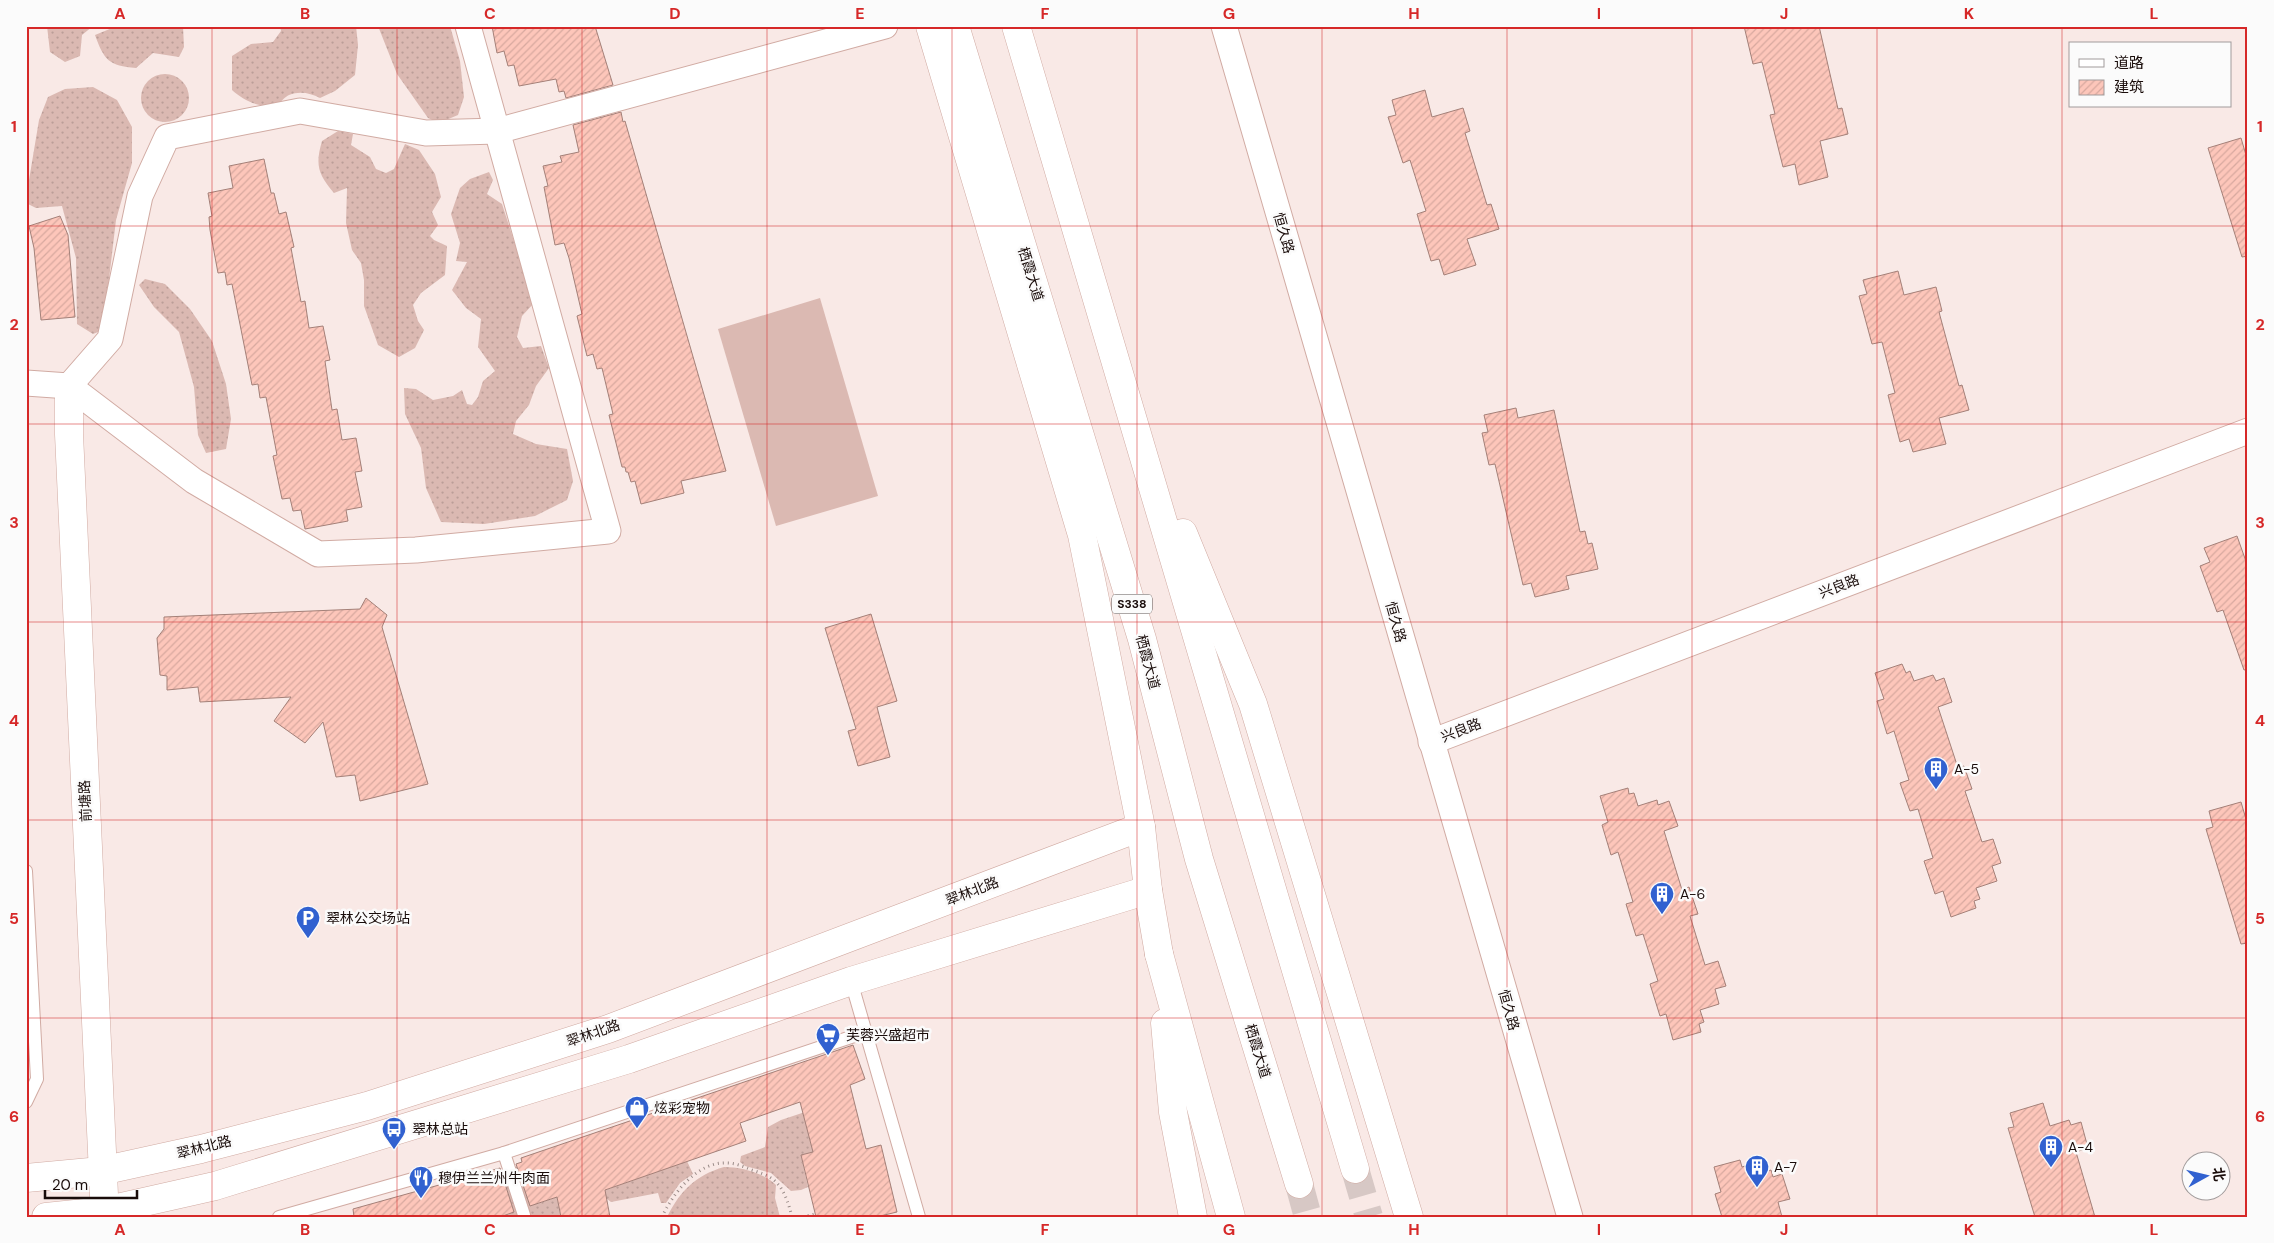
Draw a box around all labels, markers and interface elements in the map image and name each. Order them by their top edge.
text: A [114,3,126,24]
text: B [300,3,310,24]
text: C [484,3,496,24]
text: D [669,3,681,24]
text: E [855,3,865,24]
text: F [1041,3,1050,24]
text: G [1223,3,1235,24]
text: H [1408,3,1420,24]
text: I [1597,3,1601,24]
text: J [1780,3,1788,24]
text: K [1964,3,1975,24]
text: L [2150,3,2159,24]
legend [2069,42,2232,108]
text: 道路 [2114,53,2144,73]
text: 建筑 [2114,77,2144,97]
text: 1 [11,116,17,137]
text: 1 [2257,116,2263,137]
street label: 恒久路 [1270,210,1298,256]
street label: 栖霞大道 [1014,245,1048,303]
text: 2 [9,314,19,335]
text: 2 [2255,314,2265,335]
text: 3 [9,512,19,533]
text: 3 [2255,512,2265,533]
street label: 兴良路 [1816,570,1862,602]
road number: S338 [1112,594,1152,614]
street label: 恒久路 [1382,599,1410,645]
street label: 栖霞大道 [1132,633,1164,691]
text: 4 [9,710,19,731]
text: 4 [2255,710,2265,731]
street label: 兴良路 [1438,714,1484,746]
building icon: A-5 [1923,756,1949,790]
place label: A-5 [1954,760,1979,778]
street label: 前塘路 [75,780,95,822]
street label: 翠林北路 [943,873,1001,909]
building icon: A-6 [1649,881,1675,915]
place label: A-6 [1680,885,1705,903]
parking icon: 翠林公交场站 [295,905,321,939]
text: 5 [9,908,19,929]
text: 5 [2255,908,2265,929]
place label: 翠林公交场站 [326,909,410,927]
street label: 恒久路 [1495,987,1523,1033]
street label: 翠林北路 [564,1015,622,1051]
supermarket icon: 芙蓉兴盛超市 [815,1022,841,1056]
street label: 栖霞大道 [1241,1022,1275,1080]
place label: 芙蓉兴盛超市 [846,1026,930,1044]
shop icon: 炫彩宠物 [624,1095,650,1129]
place label: 炫彩宠物 [654,1099,710,1117]
text: 6 [9,1106,19,1127]
text: 6 [2255,1106,2265,1127]
bus stop icon: 翠林总站 [381,1116,407,1150]
place label: 翠林总站 [412,1120,468,1138]
street label: 翠林北路 [175,1131,233,1163]
building icon: A-4 [2038,1134,2064,1168]
place label: A-4 [2068,1138,2093,1156]
north arrow [2182,1150,2232,1200]
building icon: A-7 [1744,1154,1770,1188]
place label: A-7 [1774,1158,1797,1176]
restaurant icon: 穆伊兰兰州牛肉面 [408,1165,434,1199]
text: 北 [2209,1166,2229,1182]
scale bar [45,1168,138,1200]
place label: 穆伊兰兰州牛肉面 [438,1169,550,1187]
text: 20 m [52,1175,88,1195]
text: A [114,1219,126,1240]
text: B [300,1219,310,1240]
text: C [484,1219,496,1240]
text: D [669,1219,681,1240]
text: E [855,1219,865,1240]
text: F [1041,1219,1050,1240]
text: G [1223,1219,1235,1240]
text: H [1408,1219,1420,1240]
text: I [1597,1219,1601,1240]
text: J [1780,1219,1788,1240]
text: K [1964,1219,1975,1240]
text: L [2150,1219,2159,1240]

